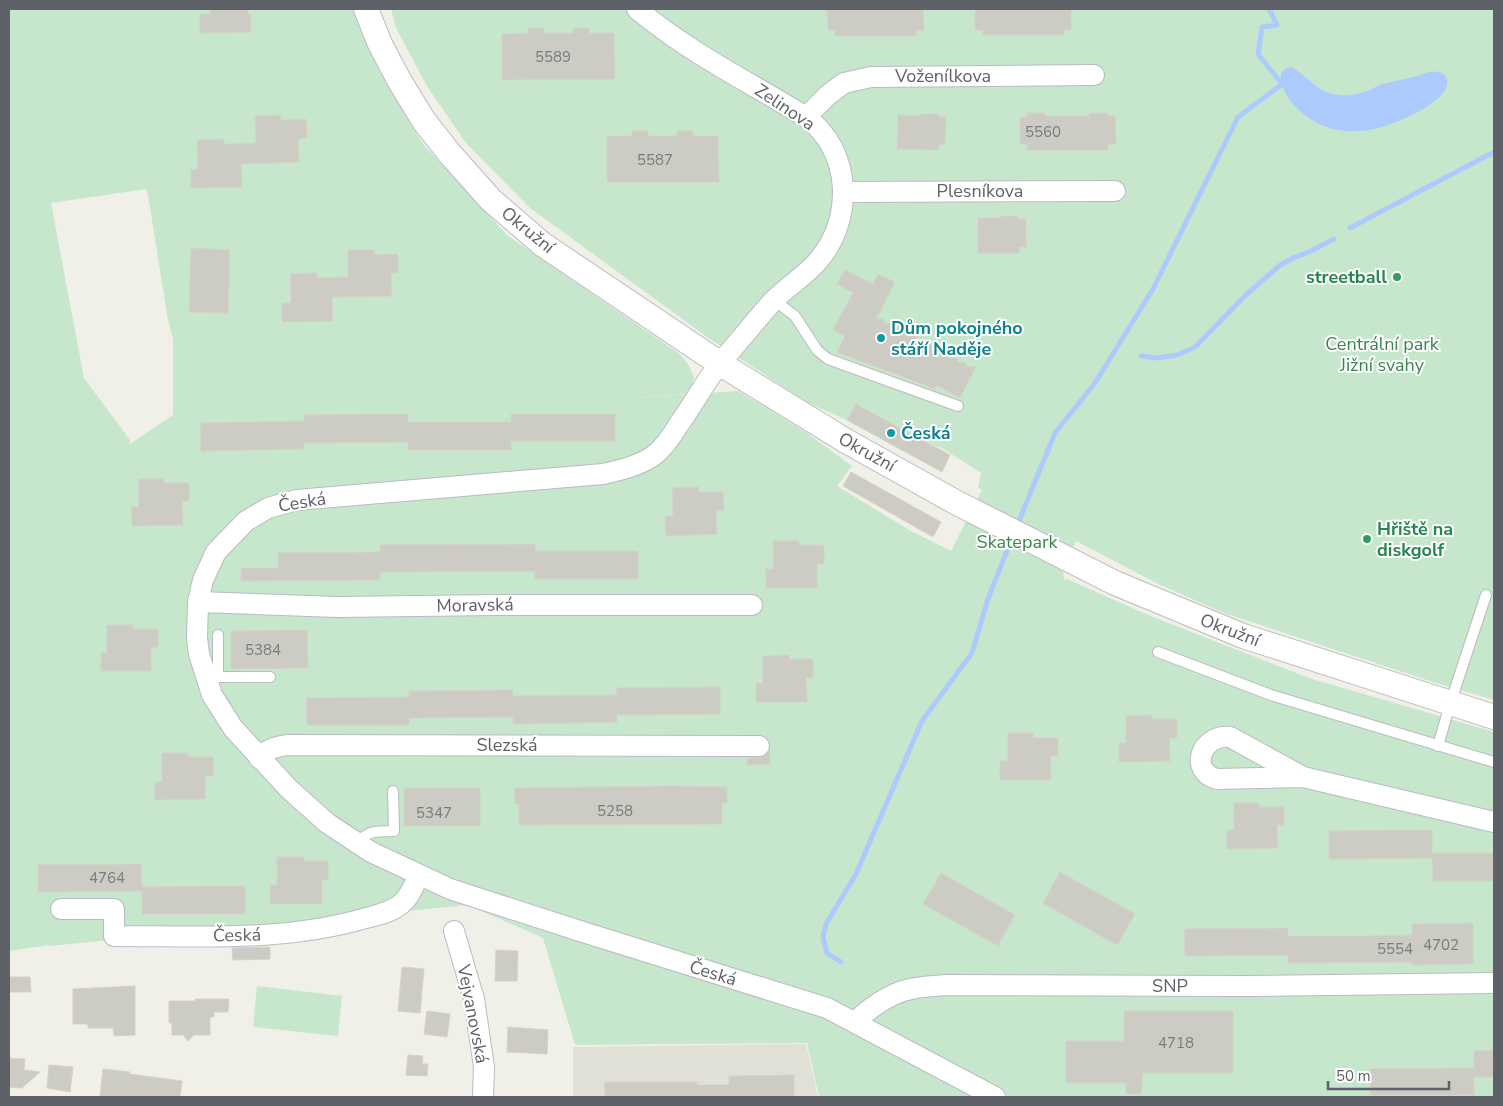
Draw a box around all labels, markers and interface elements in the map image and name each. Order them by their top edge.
house number: 5589 [535,47,571,67]
street label: Voženílkova [894,64,991,88]
street label: Zelinova [750,78,820,136]
house number: 5560 [1025,122,1061,142]
house number: 5587 [637,150,673,170]
street label: Plesníkova [937,179,1023,203]
street label: Okružní [496,201,560,259]
place label: streetball [1306,265,1387,289]
marker: streetball [1391,271,1403,283]
place label: Dům pokojného stáří Naděje [891,316,1023,361]
marker: Dům pokojného stáří Naděje [875,332,887,344]
park label: Centrální park Jižní svahy [1325,332,1440,377]
place label: Česká [901,421,951,445]
street label: Okružní [834,426,901,478]
marker: Česká [885,427,897,439]
street label: Česká [276,486,328,518]
place label: Hřiště na diskgolf [1377,517,1453,562]
park label: Skatepark [977,530,1058,554]
marker: Hřiště na diskgolf [1361,533,1373,545]
street label: Moravská [436,592,514,618]
street label: Okružní [1197,608,1264,653]
house number: 5384 [245,640,281,660]
street label: Slezská [476,733,538,757]
house number: 5258 [597,801,633,821]
house number: 5347 [416,803,452,823]
house number: 4764 [89,868,125,888]
street label: Česká [213,923,261,947]
house number: 4702 [1423,935,1459,955]
house number: 5554 [1377,939,1413,959]
street label: Česká [686,954,740,992]
street label: Vejvanovská [451,962,494,1065]
street label: SNP [1152,974,1188,998]
house number: 4718 [1158,1033,1194,1053]
scale bar [1328,1058,1449,1090]
text: 50 m [1336,1066,1371,1086]

